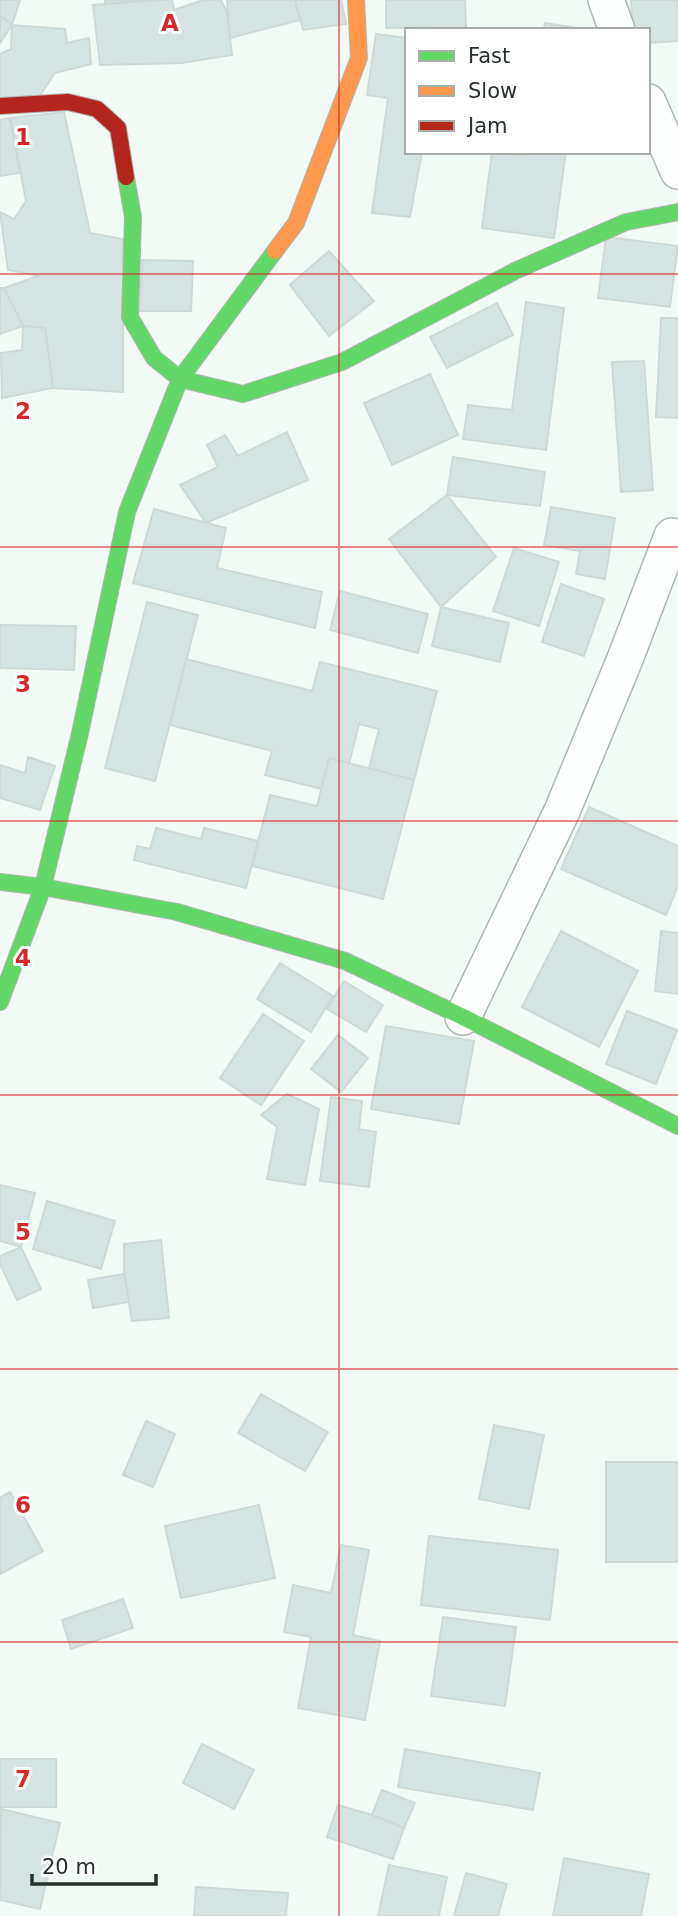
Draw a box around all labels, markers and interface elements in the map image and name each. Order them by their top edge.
text: A [161,10,179,36]
legend [405,28,650,154]
text: Fast [468,44,510,68]
text: Slow [468,79,517,103]
text: Jam [466,114,508,138]
text: 1 [15,124,31,150]
text: 2 [15,398,31,424]
text: 3 [15,671,31,697]
text: 4 [15,945,31,971]
text: 5 [15,1219,31,1245]
text: 6 [15,1492,31,1518]
text: 7 [15,1766,31,1792]
scale bar [32,1842,156,1886]
text: 20 m [42,1855,96,1879]

